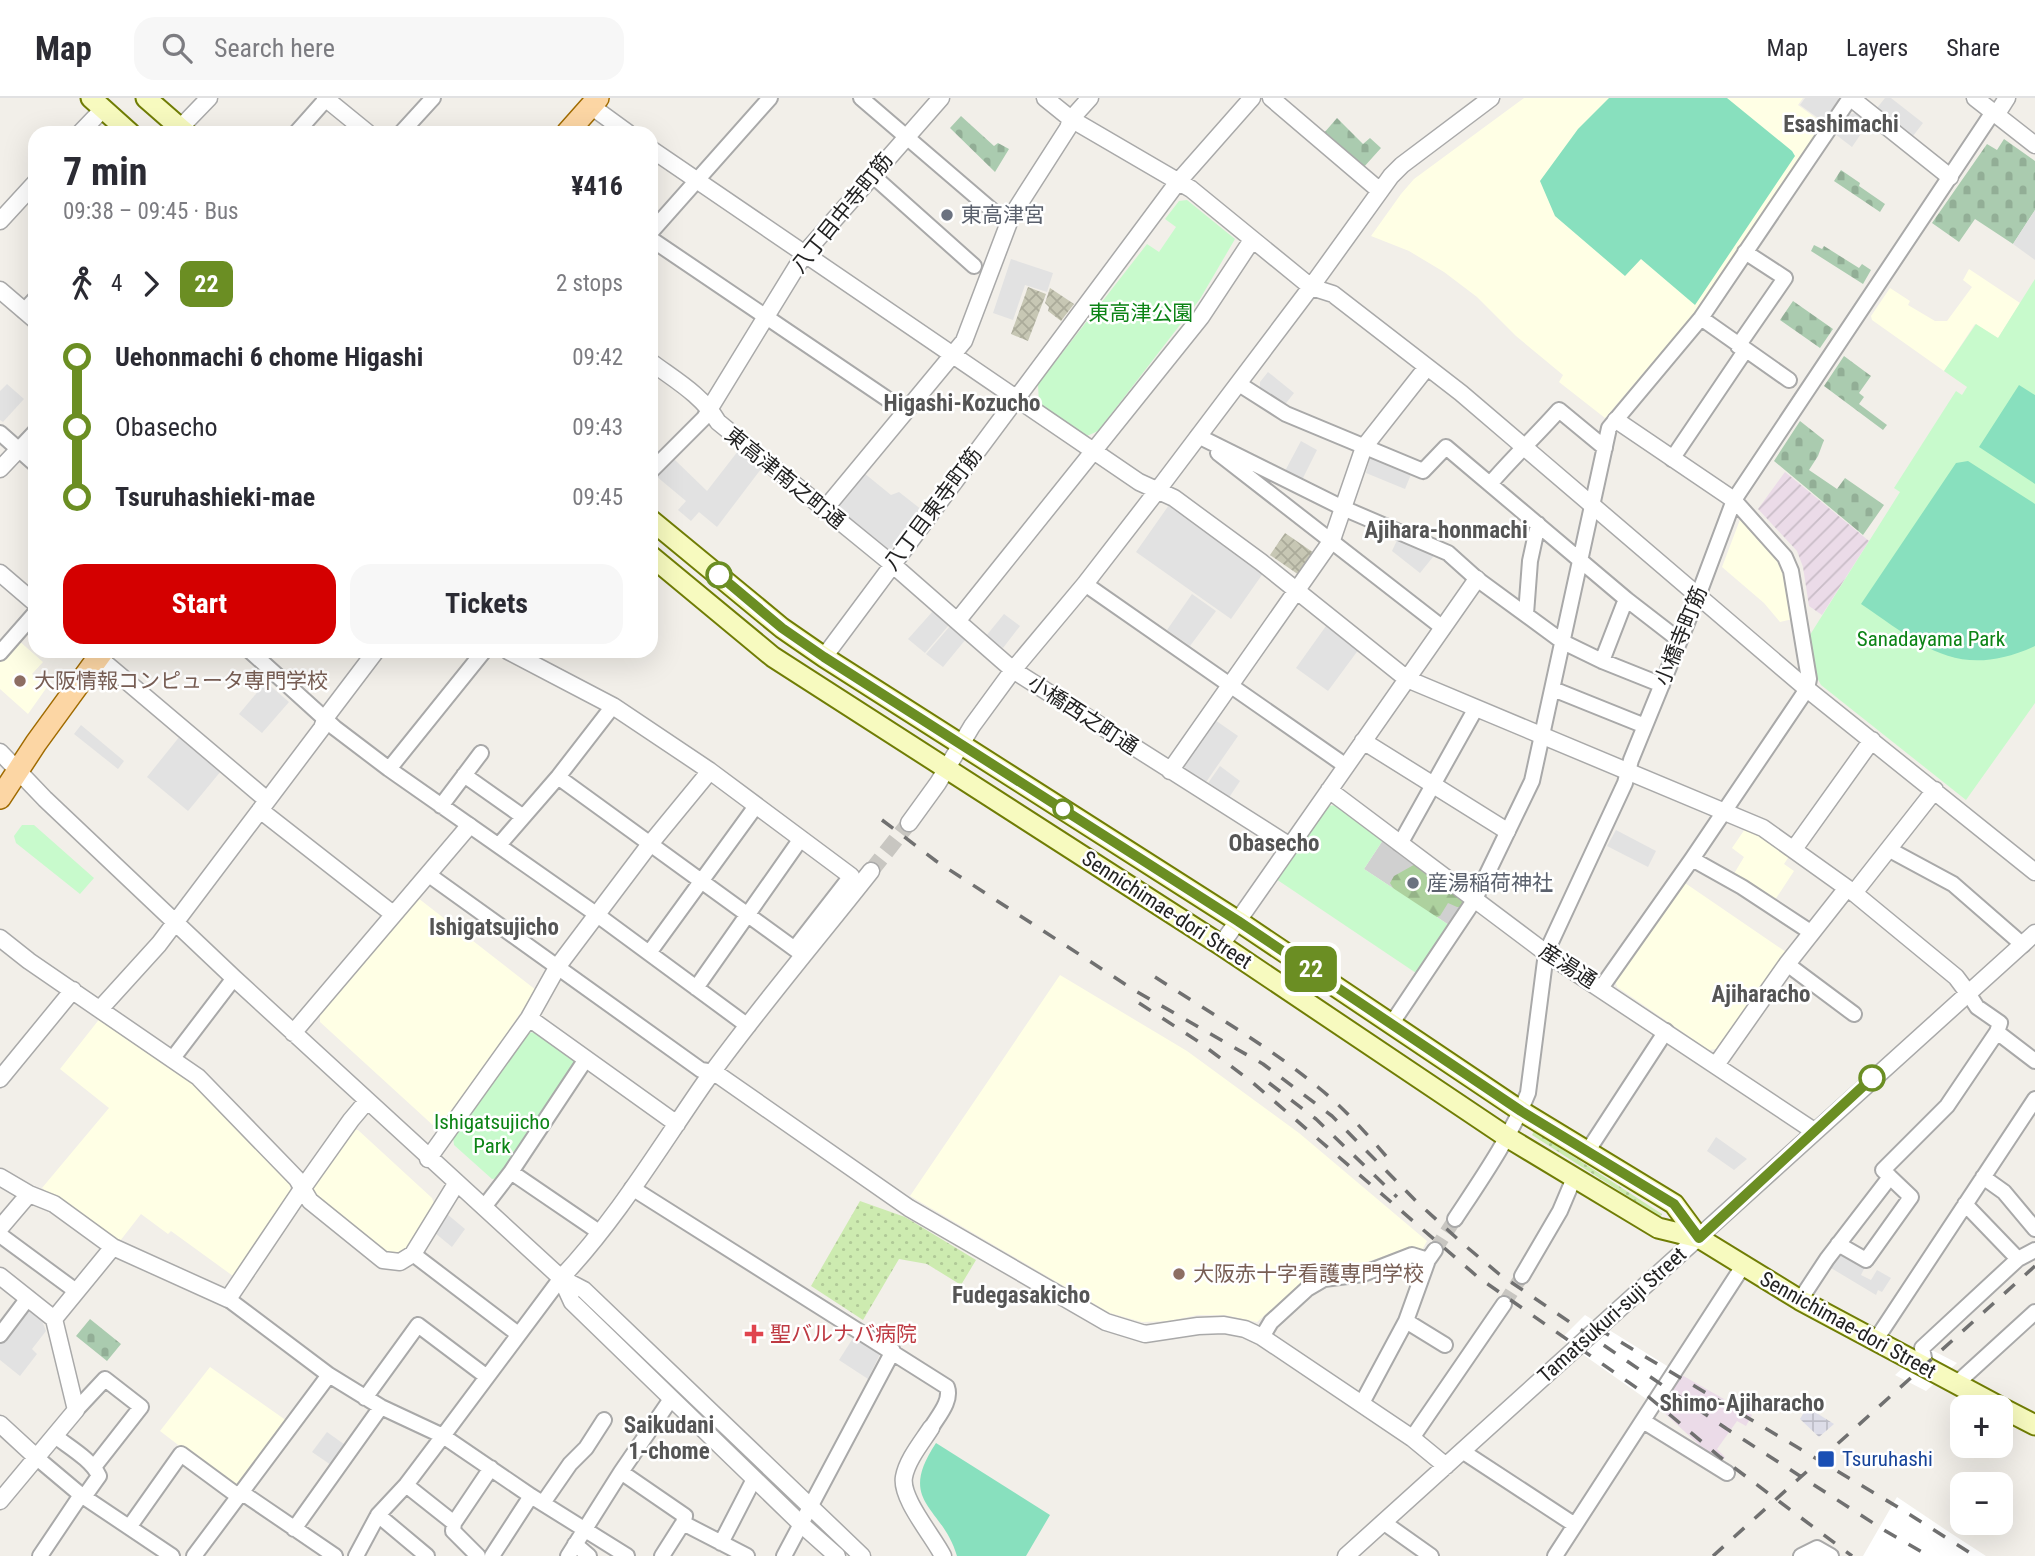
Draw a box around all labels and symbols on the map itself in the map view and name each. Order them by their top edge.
district label: Esashimachi [1783,111,1899,138]
street label: 八丁目中寺町筋 [786,148,898,278]
place label: 東高津宮 [961,203,1045,227]
marker: 東高津宮 [939,207,955,223]
park label: 東高津公園 [1089,301,1194,325]
district label: Higashi-Kozucho [884,390,1040,417]
street label: 東高津南之町通 [720,422,850,534]
street label: 八丁目東寺町筋 [879,443,987,575]
district label: Ajihara-honmachi [1364,517,1528,544]
unlabelled marker [706,562,732,588]
street label: 小橋寺町筋 [1650,583,1712,689]
park label: Sanadayama Park [1857,627,2006,651]
place label: 大阪情報コンピュータ専門学校 [34,669,328,693]
street label: 小橋西之町通 [1024,671,1142,759]
marker: 大阪情報コンピュータ専門学校 [12,673,28,689]
unlabelled marker [1053,799,1073,819]
district label: Obasecho [1229,830,1319,857]
street label: Sennichimae-dori Street [1078,846,1256,974]
place label: 産湯稲荷神社 [1427,871,1553,895]
marker: 産湯稲荷神社 [1405,875,1421,891]
district label: Ishigatsujicho [429,914,559,941]
street label: 産湯通 [1535,939,1601,993]
line badge: 22 [1280,946,1342,992]
district label: Ajiharacho [1712,981,1810,1008]
unlabelled marker [1859,1065,1885,1091]
park label: Ishigatsujicho Park [434,1110,550,1158]
street label: Tamatsukuri-suji Street [1533,1242,1691,1388]
place label: 大阪赤十字看護専門学校 [1193,1262,1424,1286]
marker: 大阪赤十字看護専門学校 [1171,1266,1187,1282]
street label: Sennichimae-dori Street [1756,1267,1940,1383]
district label: Fudegasakicho [952,1282,1090,1309]
place label: 聖バルナバ病院 [770,1322,917,1346]
marker: 聖バルナバ病院 [744,1324,764,1344]
district label: Shimo-Ajiharacho [1659,1390,1825,1417]
district label: Saikudani 1-chome [624,1412,714,1465]
place label: Tsuruhashi [1842,1447,1933,1471]
marker: Tsuruhashi [1816,1449,1836,1469]

